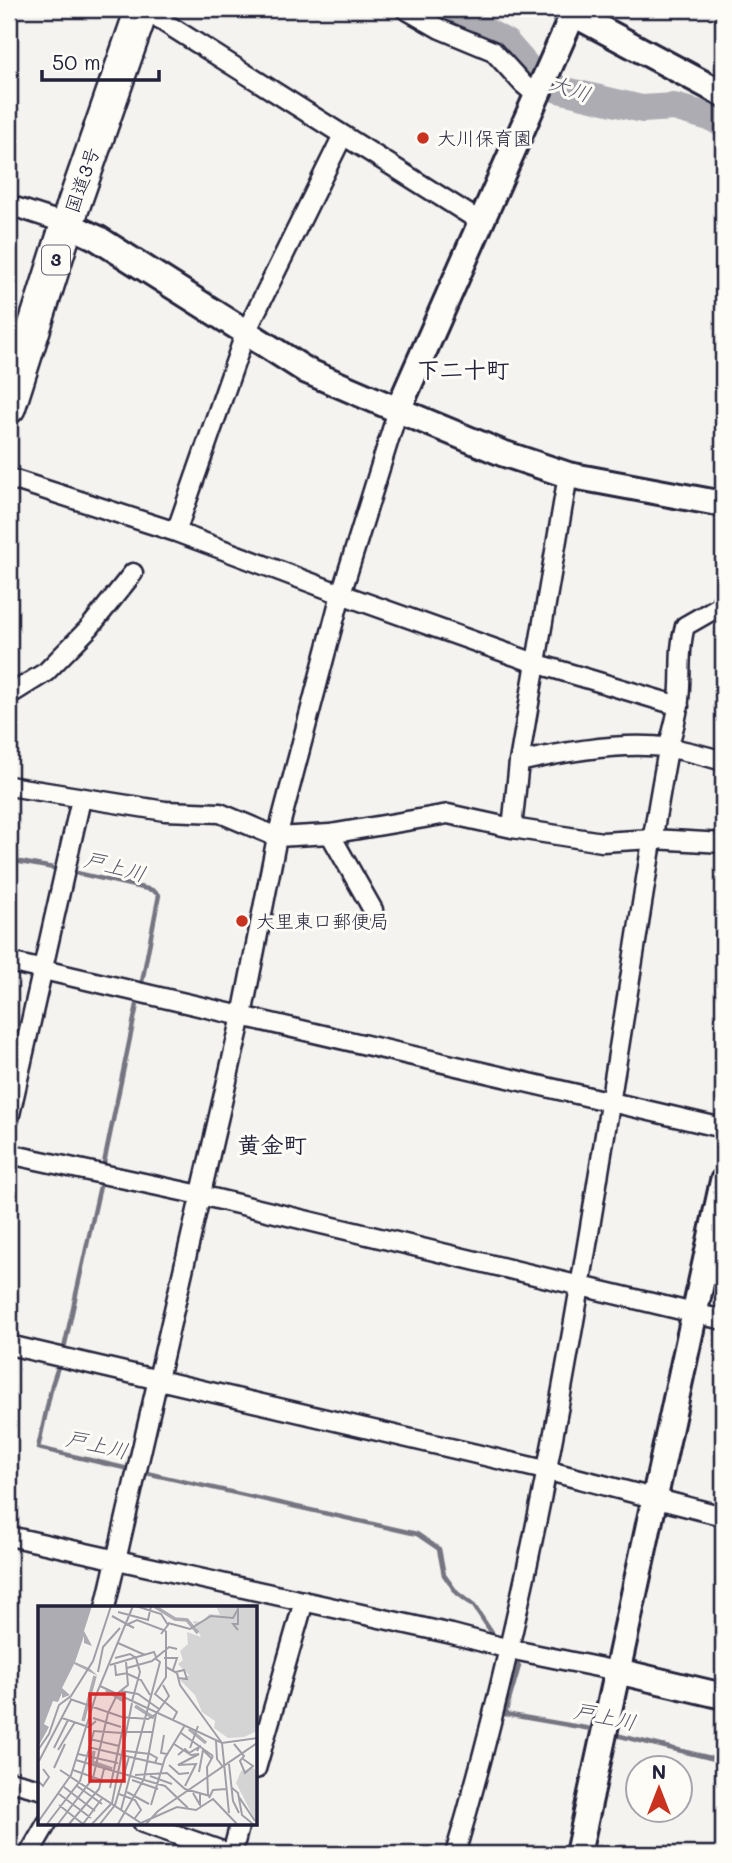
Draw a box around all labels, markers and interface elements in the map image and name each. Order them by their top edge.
scale bar [42,38,159,82]
text: 50 m [52,48,101,75]
water label: 大川 [546,68,595,107]
place label: 大川保育園 [437,125,532,150]
marker: 大川保育園 [415,130,431,146]
street label: 国道3号 [59,144,104,216]
road number: 3 [42,246,70,274]
district label: 下二十町 [417,354,509,384]
water label: 戸上川 [81,844,149,887]
place label: 大里東口郵便局 [256,908,389,933]
marker: 大里東口郵便局 [234,913,250,929]
district label: 黄金町 [238,1129,307,1159]
water label: 戸上川 [64,1423,131,1464]
inset map [38,1606,257,1825]
water label: 戸上川 [572,1696,639,1735]
north arrow [624,1755,694,1825]
text: N [652,1759,666,1784]

